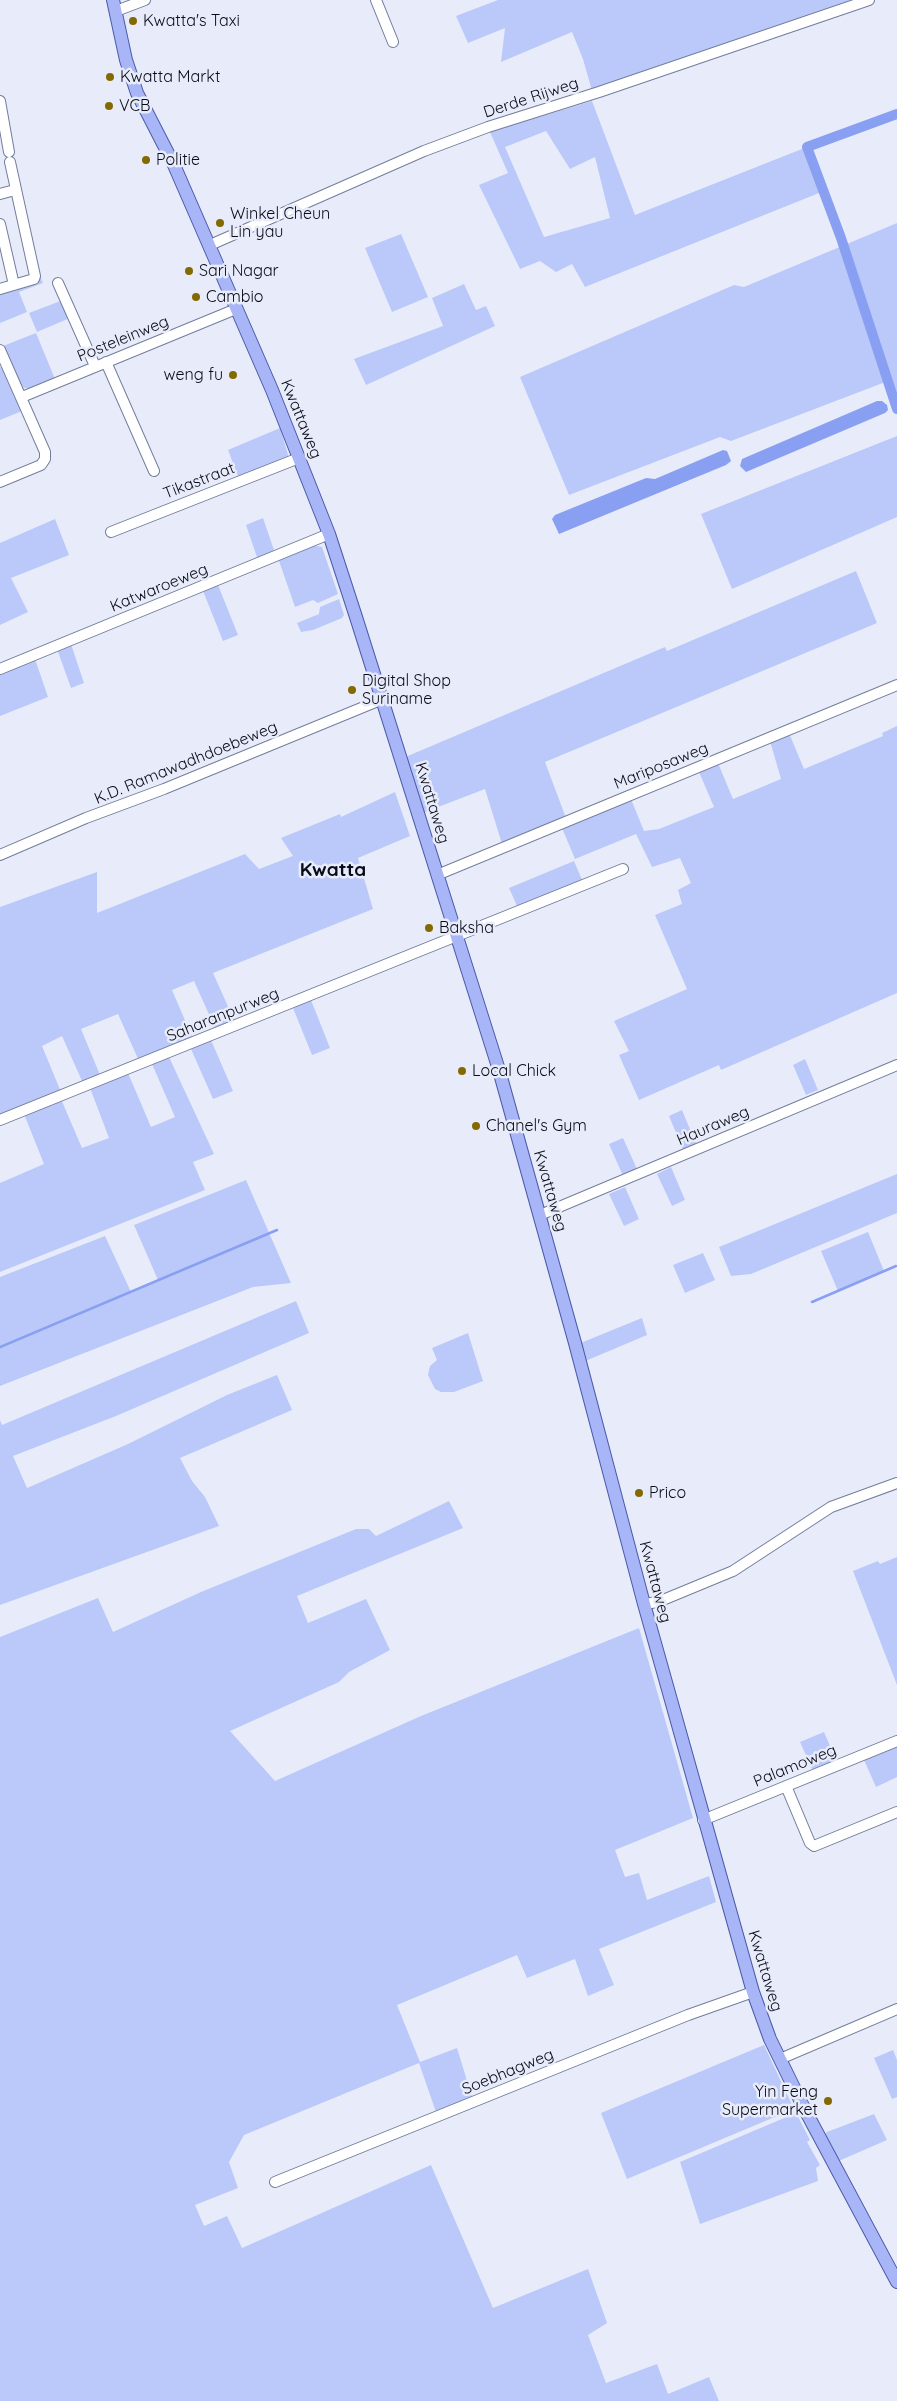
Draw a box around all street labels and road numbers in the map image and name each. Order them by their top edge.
street label: Derde Rijweg [481,74,581,122]
street label: Posteleinweg [74,312,172,366]
street label: Kwattaweg [276,377,326,461]
street label: Tikastraat [160,459,238,503]
street label: Katwaroeweg [107,560,211,616]
street label: K.D. Ramawadhdoebeweg [92,717,280,809]
street label: Mariposaweg [611,738,711,794]
street label: Kwattaweg [411,760,453,846]
street label: Saharanpurweg [164,984,282,1046]
street label: Hauraweg [674,1102,752,1150]
street label: Kwattaweg [529,1148,571,1234]
street label: Kwattaweg [635,1539,675,1625]
street label: Palamoweg [751,1741,839,1791]
street label: Kwattaweg [744,1928,786,2014]
street label: Soebhagweg [459,2045,557,2099]

